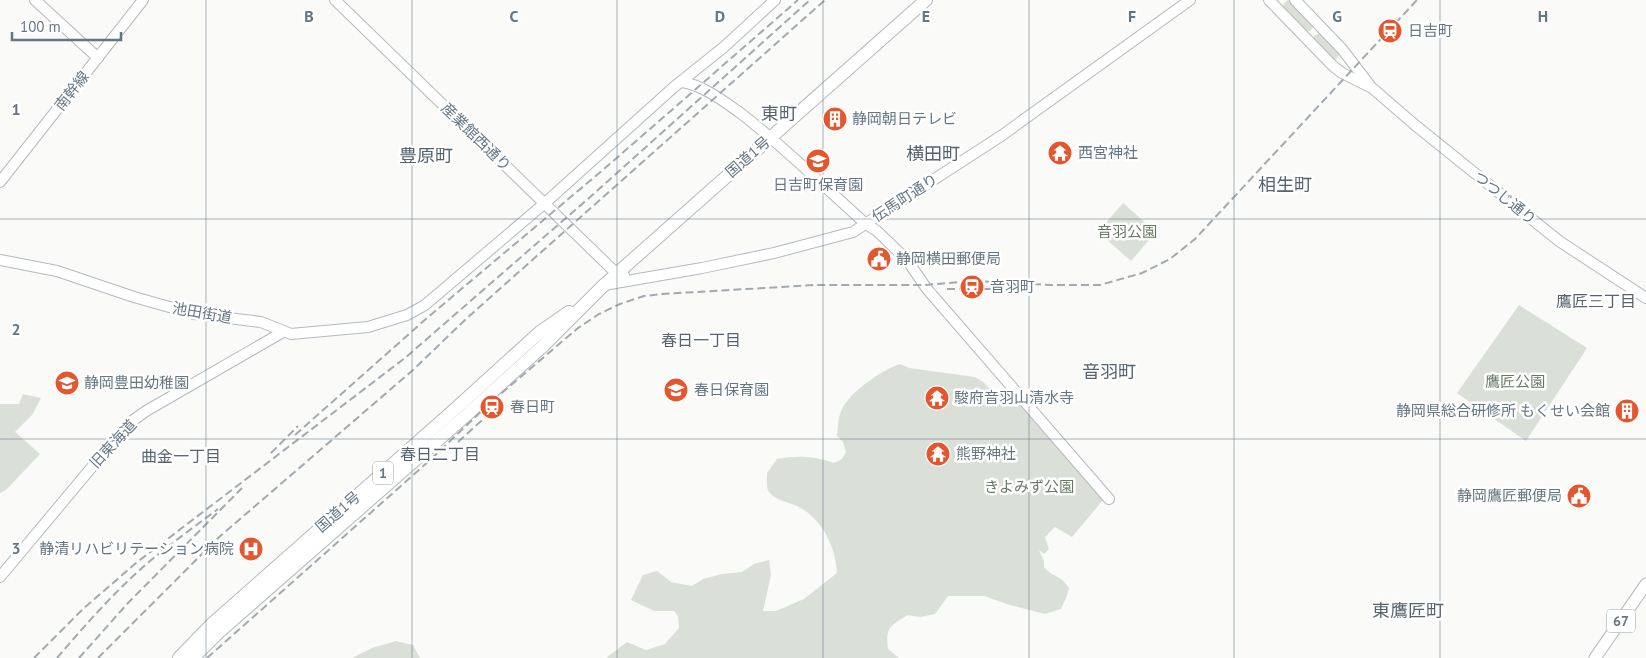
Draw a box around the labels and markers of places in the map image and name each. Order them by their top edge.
station icon: 日吉町 [1377,18,1403,44]
place label: 日吉町 [1408,21,1453,40]
building icon: 静岡朝日テレビ [822,106,848,132]
place label: 静岡朝日テレビ [852,109,957,128]
temple icon: 西宮神社 [1047,140,1073,166]
place label: 西宮神社 [1078,143,1138,162]
school or university icon: 日吉町保育園 [805,148,831,174]
place label: 日吉町保育園 [773,175,863,194]
public building icon: 静岡横田郵便局 [866,246,892,272]
place label: 静岡横田郵便局 [896,249,1001,268]
station icon: 音羽町 [959,274,985,300]
place label: 音羽町 [990,277,1035,296]
school or university icon: 静岡豊田幼稚園 [54,370,80,396]
place label: 静岡豊田幼稚園 [84,373,189,392]
school or university icon: 春日保育園 [663,377,689,403]
place label: 春日保育園 [694,380,769,399]
temple icon: 駿府音羽山清水寺 [924,385,950,411]
place label: 駿府音羽山清水寺 [954,388,1074,407]
station icon: 春日町 [479,394,505,420]
place label: 春日町 [510,397,555,416]
building icon: 静岡県総合研修所 もくせい会館 [1614,398,1640,424]
place label: 静岡県総合研修所 もくせい会館 [1396,401,1610,420]
temple icon: 熊野神社 [925,441,951,467]
place label: 熊野神社 [956,444,1016,463]
public building icon: 静岡鷹匠郵便局 [1566,483,1592,509]
place label: 静岡鷹匠郵便局 [1457,486,1562,505]
hospital icon: 静清リハビリテーション病院 [238,536,264,562]
place label: 静清リハビリテーション病院 [39,539,234,558]

